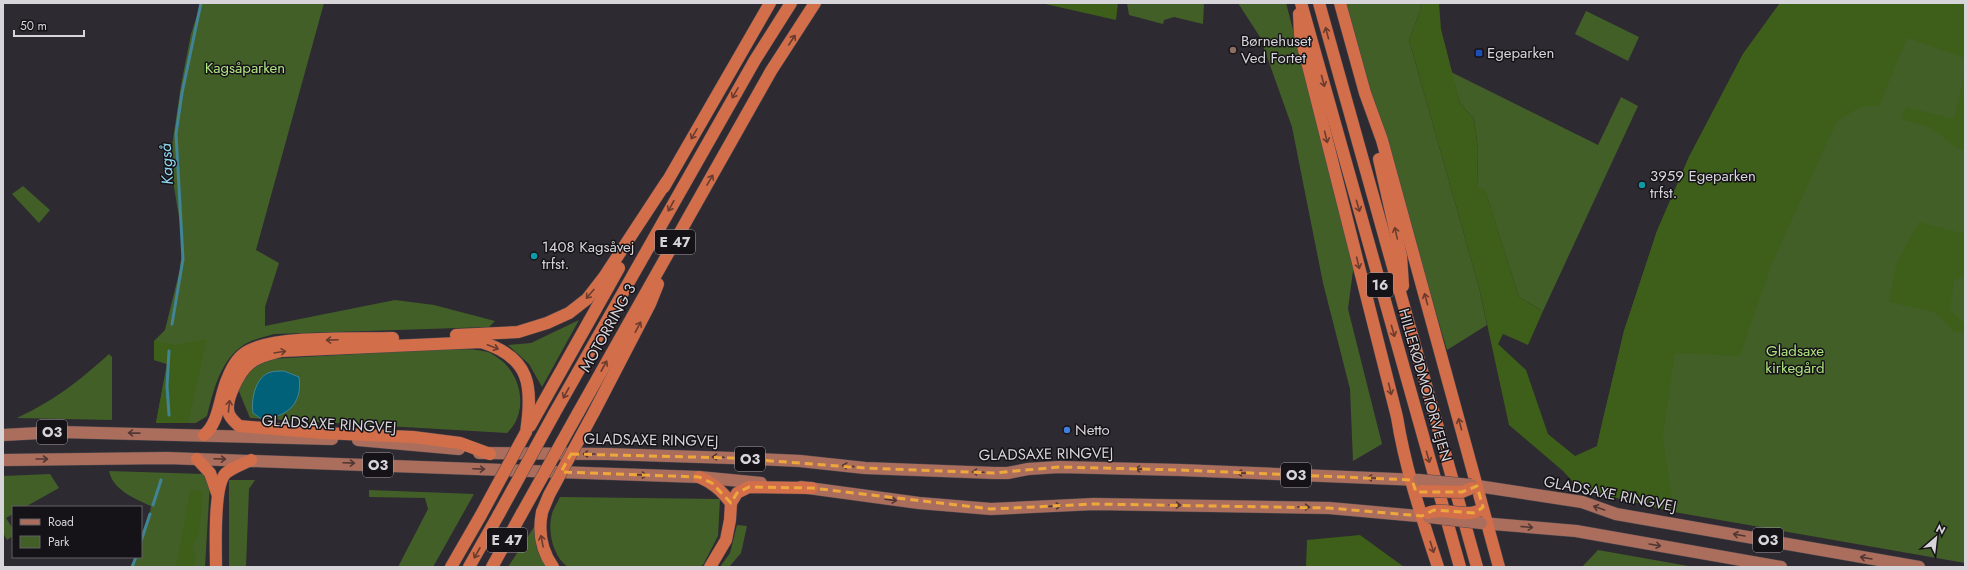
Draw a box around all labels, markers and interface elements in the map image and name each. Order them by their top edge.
scale bar [14,12,84,38]
text: 50 m [20,17,47,35]
one-way arrow [1323,27,1331,40]
place label: Børnehuset Ved Fortet [1241,30,1312,69]
one-way arrow [787,34,796,45]
place label: Egeparken [1487,42,1554,64]
marker: Børnehuset Ved Fortet [1228,45,1238,55]
marker: Egeparken [1474,48,1484,58]
park label: Kagsåparken [205,57,285,79]
one-way arrow [1320,74,1327,87]
one-way arrow [731,87,739,99]
one-way arrow [690,127,698,139]
one-way arrow [1323,130,1331,143]
water label: Kagså [154,142,179,185]
place label: 3959 Egeparken trfst. [1650,165,1756,204]
one-way arrow [706,174,714,186]
marker: 3959 Egeparken trfst. [1637,180,1647,190]
one-way arrow [667,200,675,212]
one-way arrow [1354,200,1362,213]
one-way arrow [1391,227,1399,240]
road number: E 47 [655,230,695,254]
place label: 1408 Kagsåvej trfst. [542,236,635,275]
marker: 1408 Kagsåvej trfst. [529,251,539,261]
one-way arrow [1355,256,1363,269]
road number: 16 [1367,273,1393,297]
street label: MOTORRING 3 [575,280,641,376]
one-way arrow [586,288,595,299]
one-way arrow [1422,292,1429,305]
street label: HILLERØDMOTORVEJEN [1393,306,1457,464]
one-way arrow [634,322,642,334]
one-way arrow [1390,325,1397,338]
one-way arrow [326,336,339,343]
park label: Gladsaxe kirkegård [1765,340,1825,379]
one-way arrow [487,343,499,351]
one-way arrow [273,348,286,356]
one-way arrow [601,360,609,372]
one-way arrow [1387,382,1395,395]
one-way arrow [562,387,570,399]
one-way arrow [226,400,233,413]
street label: GLADSAXE RINGVEJ [261,409,397,439]
one-way arrow [1456,418,1463,431]
place label: Netto [1075,419,1110,441]
road number: O3 [37,420,67,444]
marker: Netto [1062,425,1072,435]
street label: GLADSAXE RINGVEJ [583,428,719,452]
one-way arrow [128,429,141,437]
street label: GLADSAXE RINGVEJ [978,442,1114,466]
road number: O3 [735,447,765,471]
one-way arrow [583,450,596,458]
one-way arrow [1425,450,1432,463]
road number: O3 [363,453,393,477]
one-way arrow [712,454,725,461]
one-way arrow [35,455,48,463]
one-way arrow [213,456,226,463]
one-way arrow [342,460,355,467]
one-way arrow [842,463,855,470]
road number: O3 [1281,463,1311,487]
one-way arrow [472,465,485,473]
one-way arrow [1135,465,1148,473]
one-way arrow [972,468,985,476]
one-way arrow [1237,469,1250,477]
street label: GLADSAXE RINGVEJ [1542,470,1678,518]
one-way arrow [634,471,647,478]
one-way arrow [1367,474,1380,482]
one-way arrow [884,496,897,504]
one-way arrow [1168,501,1181,509]
one-way arrow [1048,502,1061,510]
one-way arrow [1297,503,1310,511]
one-way arrow [1594,503,1606,511]
legend [12,506,142,558]
text: Road [48,513,74,531]
north arrow [1916,518,1956,558]
text: N [1933,520,1948,538]
one-way arrow [1520,523,1533,530]
road number: E 47 [487,528,527,552]
road number: O3 [1753,528,1783,552]
one-way arrow [1732,530,1745,538]
text: Park [48,533,70,551]
one-way arrow [537,534,545,547]
one-way arrow [1429,541,1436,554]
one-way arrow [1648,541,1661,549]
one-way arrow [473,547,481,559]
one-way arrow [1860,553,1873,561]

